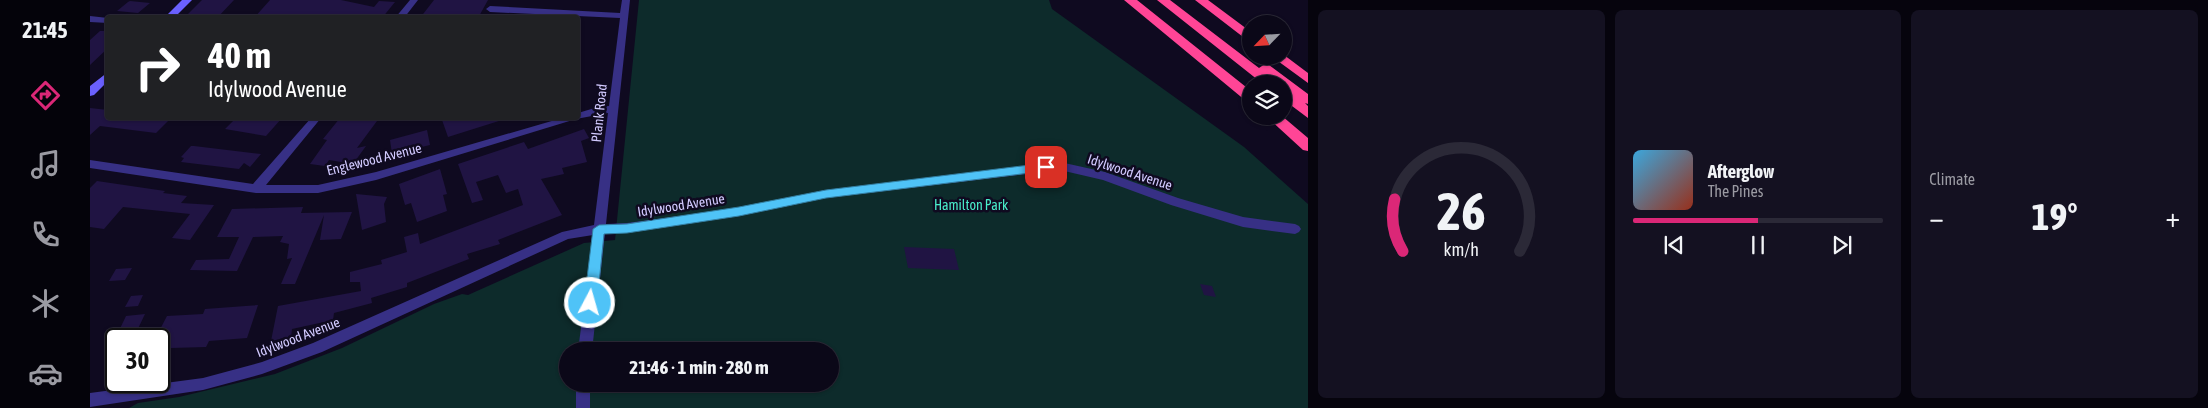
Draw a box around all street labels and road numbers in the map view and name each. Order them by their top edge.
street label: Plank Road [588,83,610,143]
street label: Englewood Avenue [325,139,423,179]
street label: Idylwood Avenue [1086,151,1174,193]
street label: Idylwood Avenue [636,190,726,220]
street label: Idylwood Avenue [254,314,342,360]

